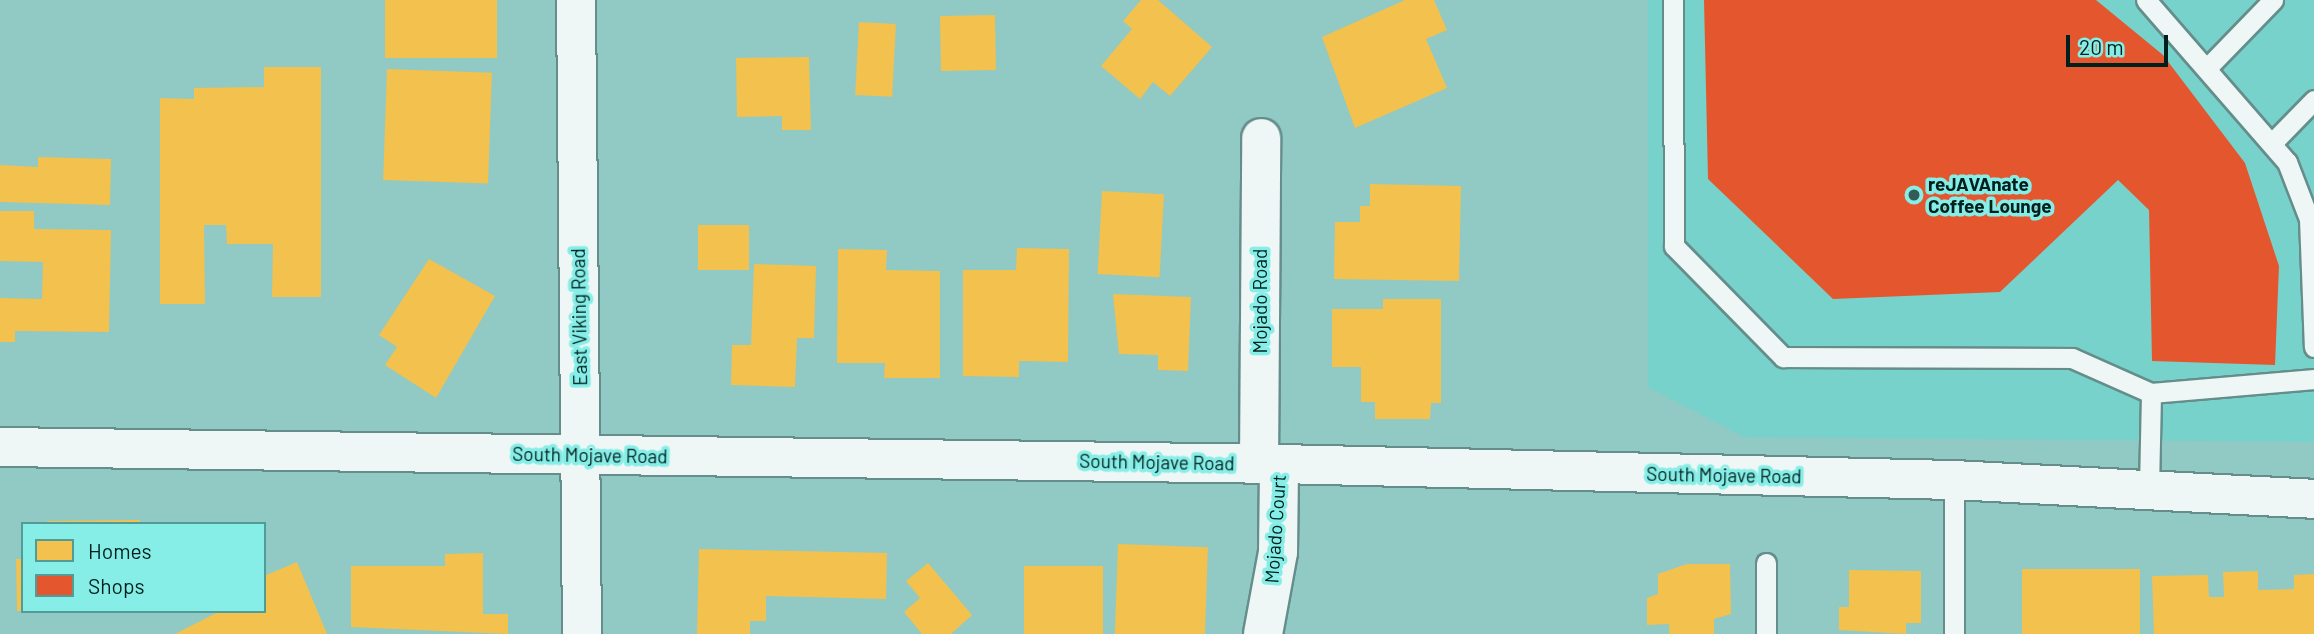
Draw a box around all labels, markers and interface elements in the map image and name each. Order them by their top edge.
scale bar [2069,21,2170,65]
text: 20 m [2079,34,2124,59]
place label: reJAVAnate Coffee Lounge [1928,173,2052,217]
marker: reJAVAnate Coffee Lounge [1906,187,1922,203]
street label: East Viking Road [566,248,592,386]
street label: Mojado Road [1249,249,1271,353]
street label: South Mojave Road [512,442,668,468]
street label: South Mojave Road [1079,449,1235,475]
street label: South Mojave Road [1646,462,1802,488]
street label: Mojado Court [1260,474,1290,584]
legend [21,522,266,613]
text: Homes [88,538,152,563]
text: Shops [88,573,145,598]

